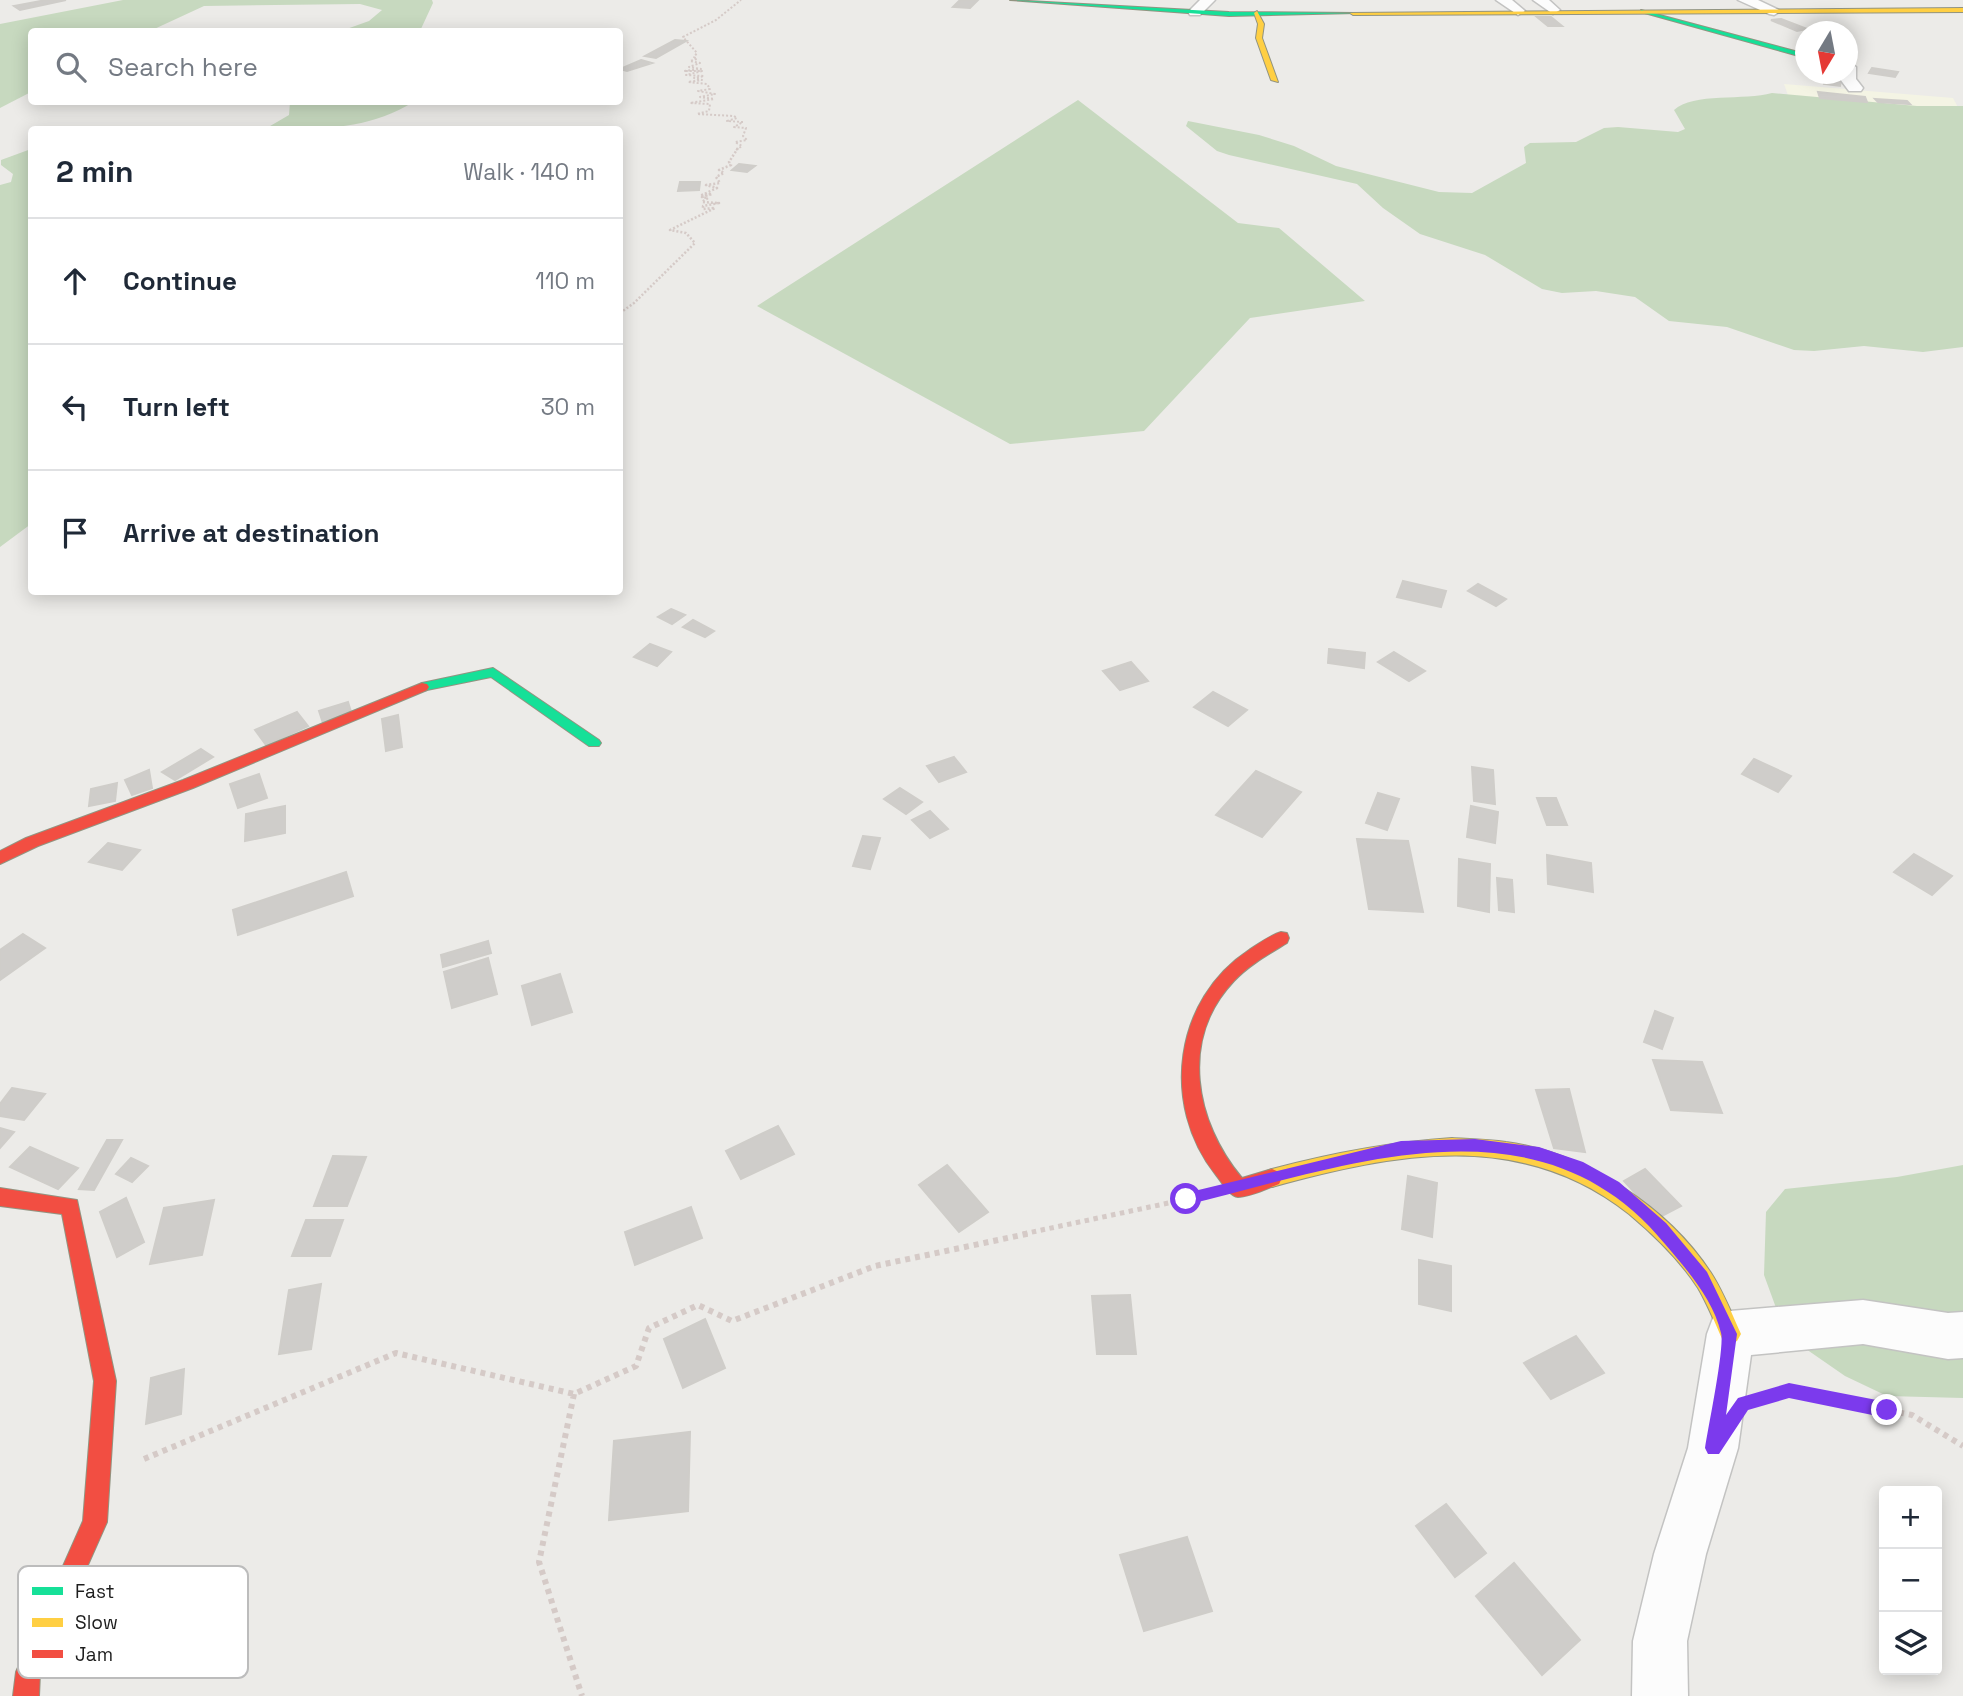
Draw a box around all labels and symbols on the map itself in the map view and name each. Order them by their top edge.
north arrow [1795,21,1858,84]
route start [1170,1183,1201,1214]
route end [1871,1394,1902,1425]
legend [18,1566,248,1678]
text: Fast [75,1579,115,1604]
text: Slow [75,1610,118,1635]
text: Jam [75,1642,113,1667]

